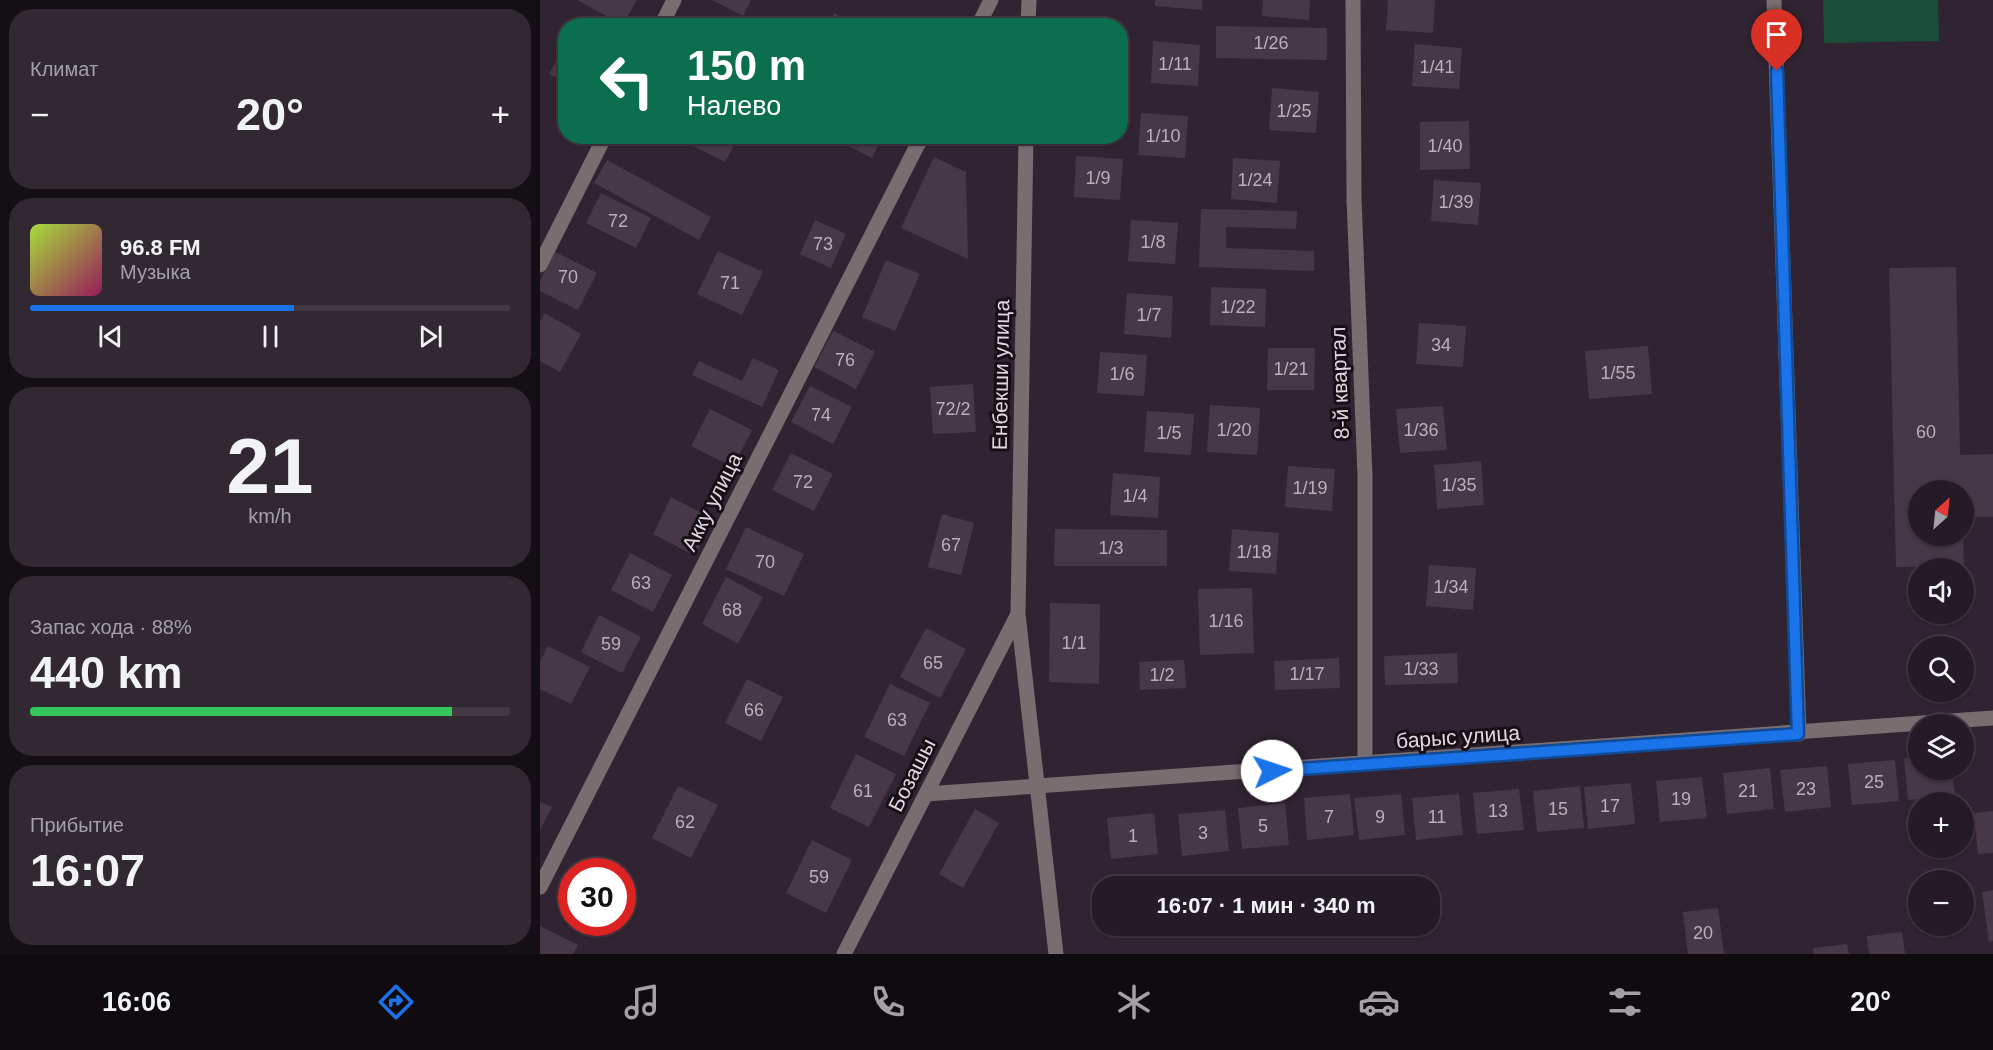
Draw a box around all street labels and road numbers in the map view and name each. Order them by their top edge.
street label: Енбекши улица [988,299,1013,450]
street label: 8-й квартал [1326,326,1353,440]
street label: Акку улица [677,449,746,555]
street label: барыс улица [1395,721,1521,752]
street label: Бозашы [883,735,940,815]

